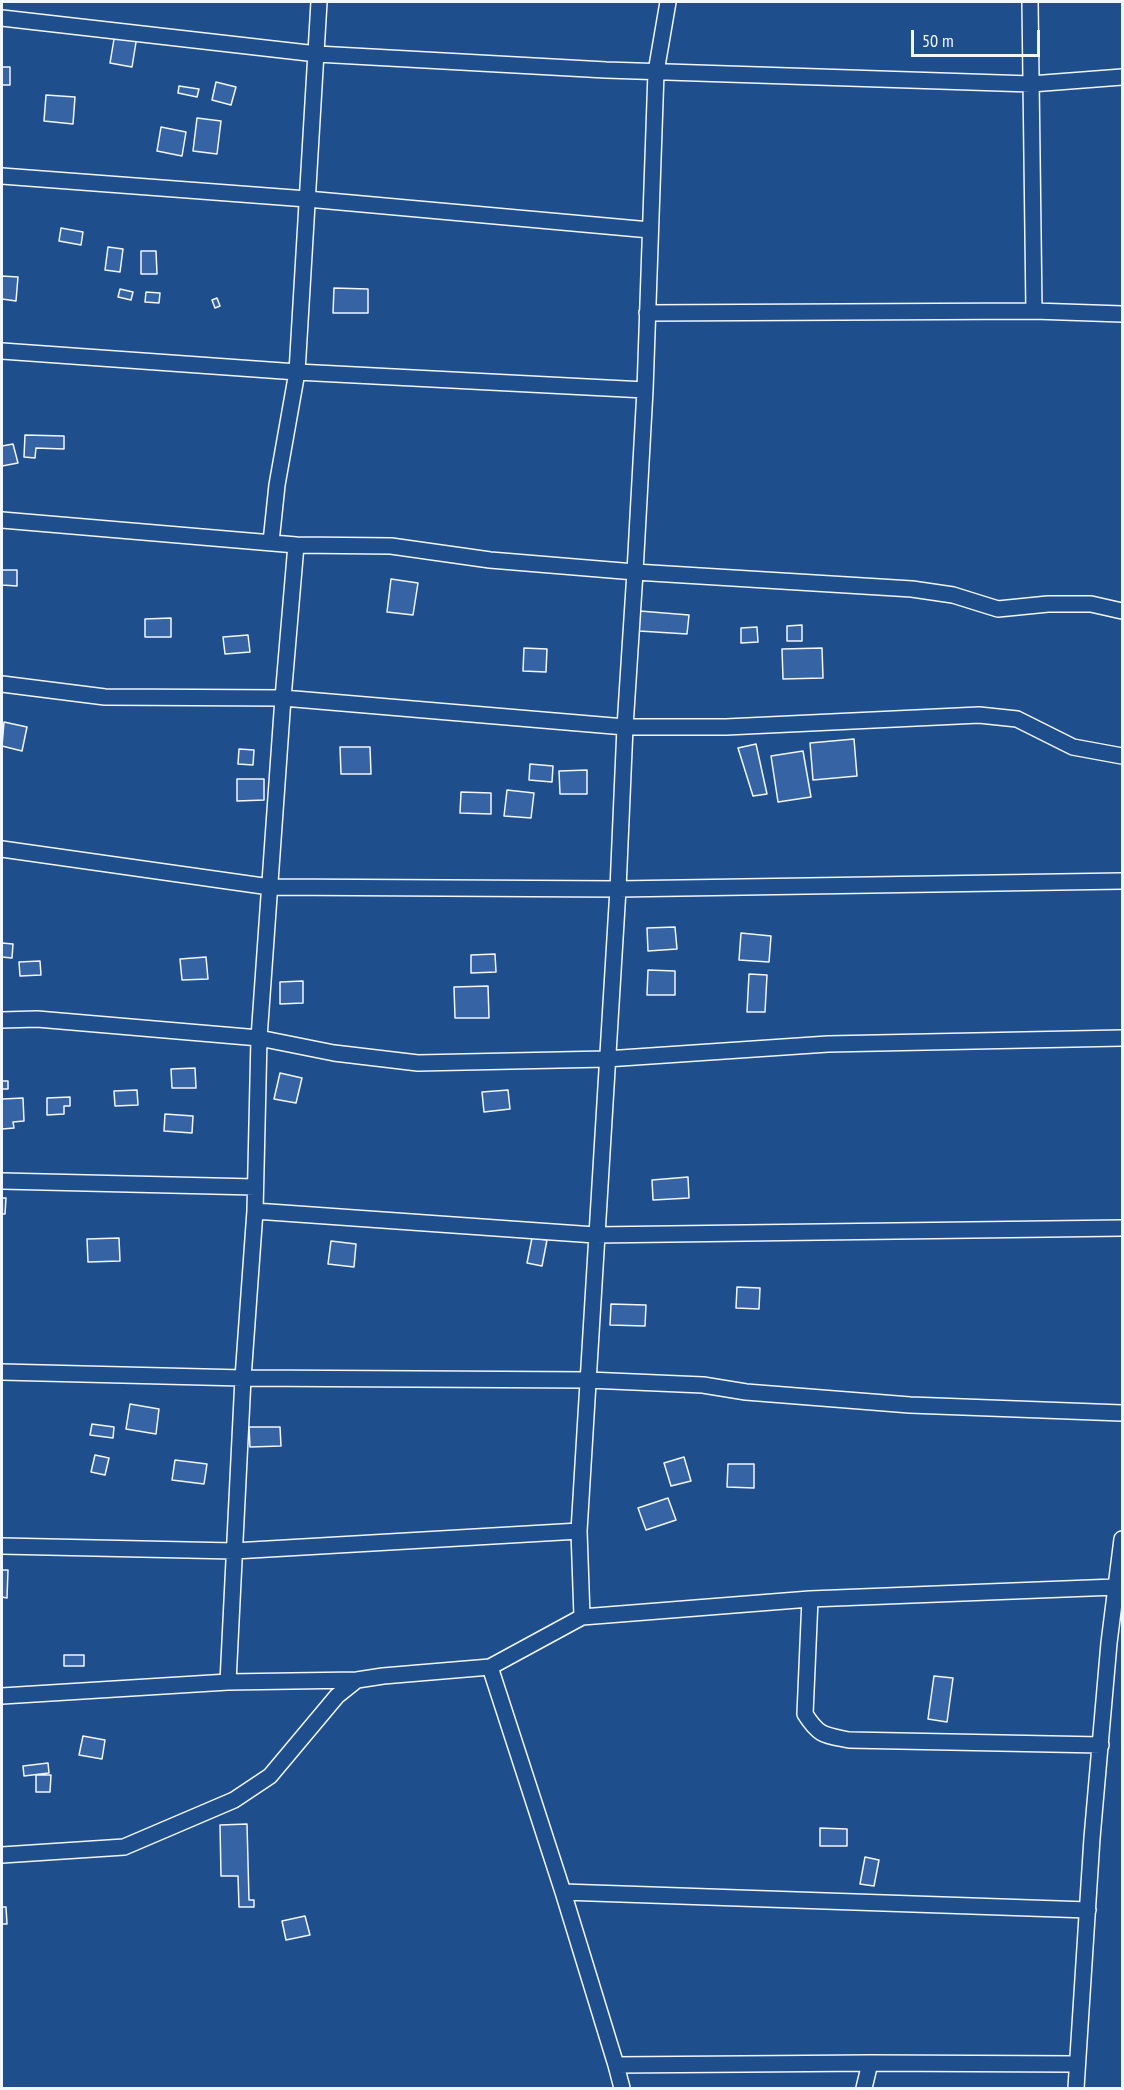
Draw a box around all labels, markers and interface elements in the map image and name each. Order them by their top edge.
scale bar [914,18,1043,56]
text: 50 m [922,29,954,52]

